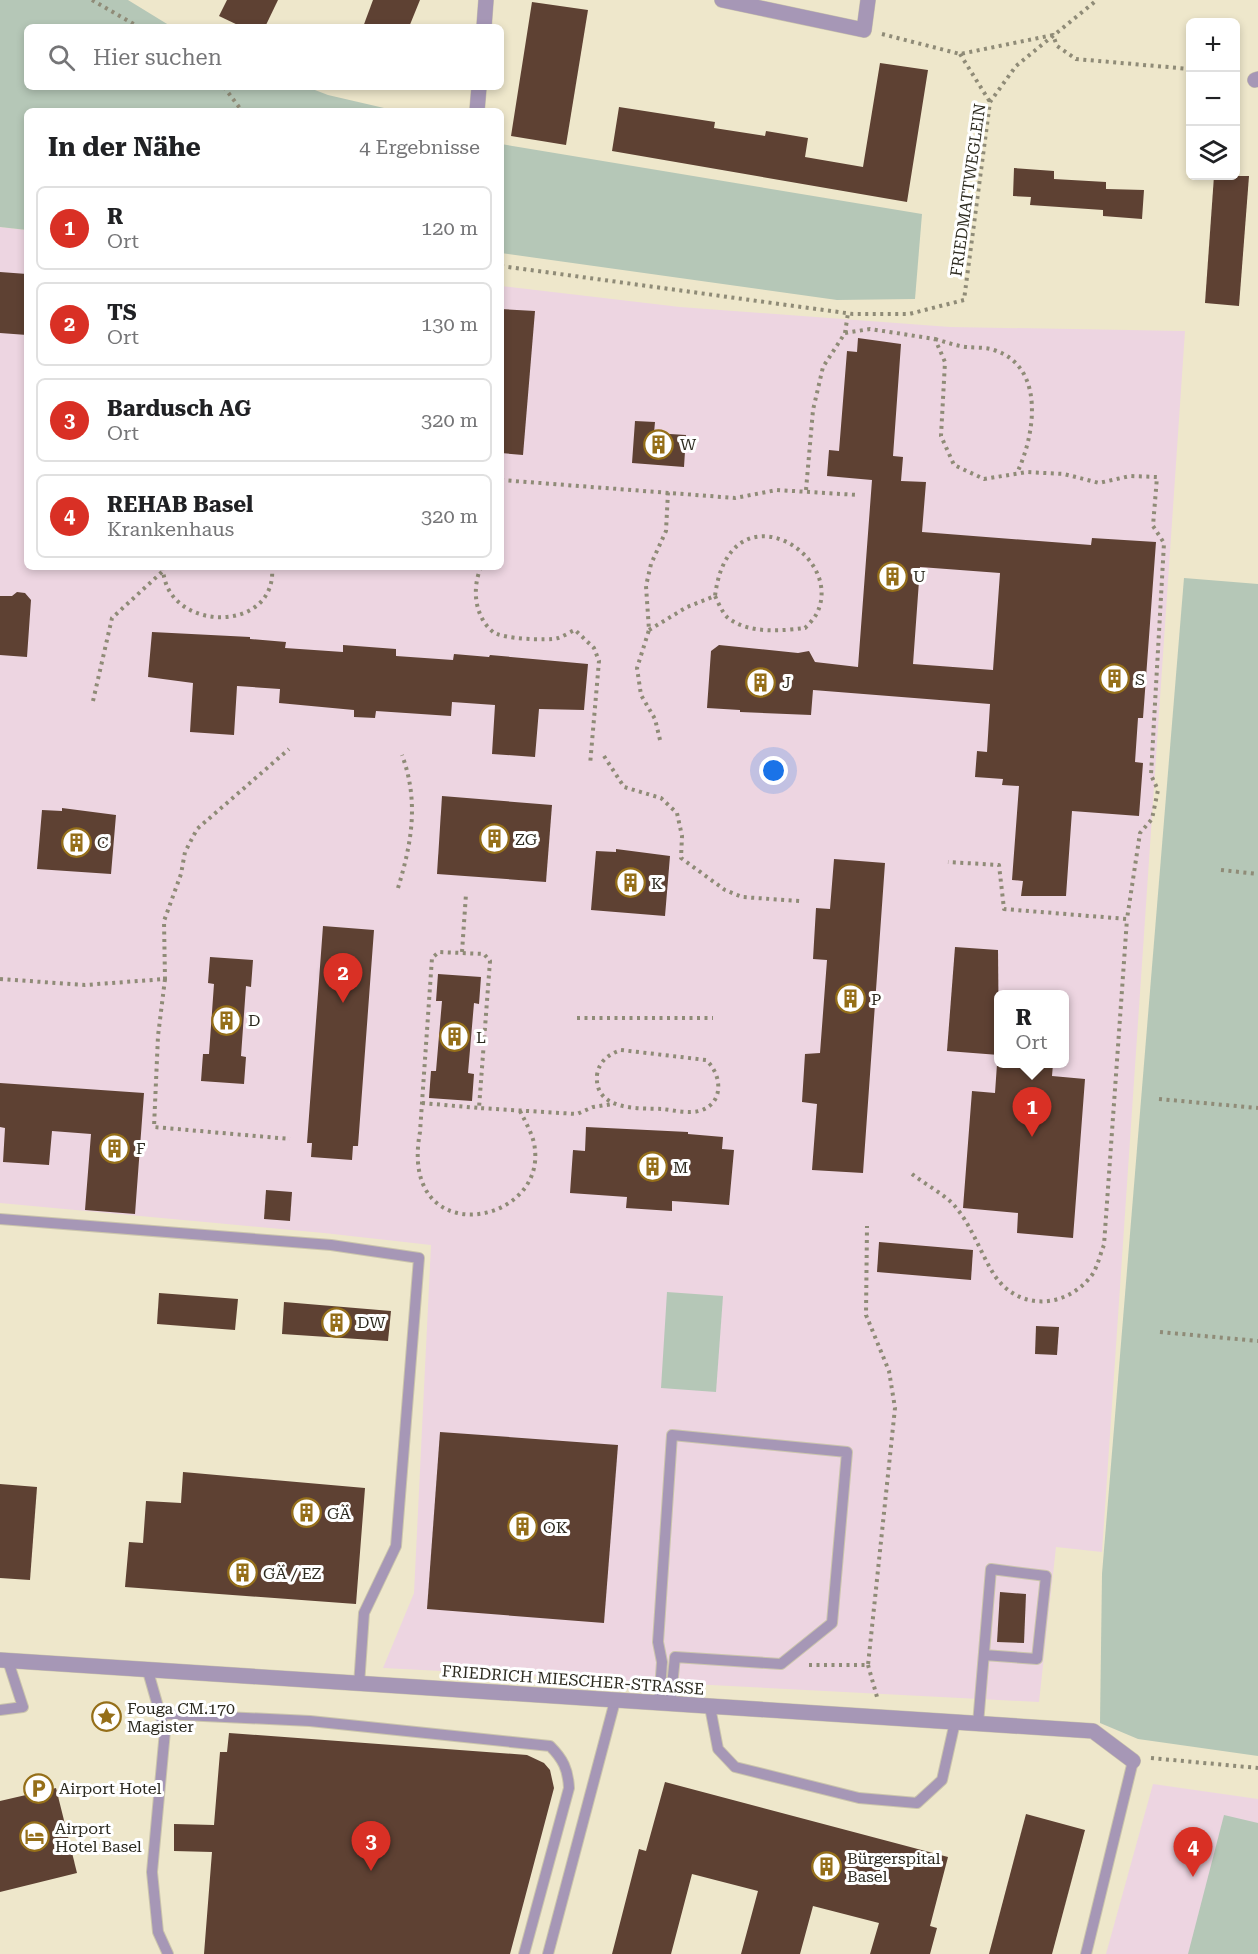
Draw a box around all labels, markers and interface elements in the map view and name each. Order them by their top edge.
map controls [1186,18,1240,180]
button: + [1186,18,1240,72]
search box [24,24,504,90]
icon: search [45,41,78,74]
text: Hier suchen [93,45,222,70]
button: − [1186,72,1240,126]
street label: FRIEDMATTWEGLEIN [946,102,990,278]
button: layers [1186,126,1240,180]
text: In der Nähe [48,132,201,162]
text: 4 Ergebnisse [359,135,480,159]
text: R [107,204,123,229]
text: 1 [64,216,75,240]
text: 120 m [421,216,478,240]
text: Ort [107,229,139,253]
text: TS [107,300,137,325]
text: 2 [64,312,75,336]
text: 130 m [421,312,478,336]
text: Ort [107,325,139,349]
text: Bardusch AG [107,396,251,421]
text: 3 [64,408,75,432]
text: 320 m [421,408,478,432]
text: Ort [107,421,139,445]
building icon: W [643,428,675,460]
place label: W [680,435,697,454]
text: REHAB Basel [107,492,253,517]
text: 4 [64,504,75,528]
text: 320 m [421,504,478,528]
text: Krankenhaus [107,517,234,541]
building icon: U [876,560,908,592]
place label: U [913,567,926,586]
building icon: S [1098,663,1130,695]
building icon: J [745,666,777,698]
place label: S [1135,670,1145,689]
place label: J [782,673,791,692]
your location [759,756,788,785]
building icon: ZG [478,823,510,855]
building icon: C [60,826,92,858]
place label: ZG [515,830,538,849]
place label: C [97,833,108,852]
building icon: K [614,867,646,899]
place label: K [651,874,663,893]
pin: 2 [324,954,362,1003]
building icon: P [834,983,866,1015]
place label: P [871,990,881,1009]
popup [994,990,1069,1068]
building icon: D [211,1004,243,1036]
text: R [1016,1005,1032,1030]
place label: D [248,1011,260,1030]
building icon: L [439,1021,471,1053]
place label: L [476,1028,486,1047]
text: Ort [1016,1030,1047,1054]
pin: 1 [1012,1088,1052,1137]
building icon: F [99,1132,131,1164]
place label: F [136,1139,146,1158]
building icon: M [636,1151,668,1183]
place label: M [673,1158,688,1177]
building icon: DW [320,1306,352,1338]
place label: DW [357,1313,386,1332]
building icon: GÄ [290,1497,322,1529]
place label: GÄ [327,1504,352,1523]
building icon: OK [506,1511,538,1543]
place label: OK [543,1518,568,1537]
building icon: GÄ / EZ [226,1557,258,1589]
place label: GÄ / EZ [263,1564,322,1583]
street label: FRIEDRICH MIESCHER-STRASSE [441,1661,705,1699]
place label: Fouga CM.170 Magister [127,1699,235,1736]
place icon: Fouga CM.170 Magister [90,1701,122,1733]
parking icon: Airport Hotel [22,1772,54,1804]
place label: Airport Hotel [59,1779,161,1798]
place label: Airport Hotel Basel [55,1819,142,1856]
hotel icon: Airport Hotel Basel [18,1821,50,1853]
pin: 3 [352,1822,391,1871]
pin: 4 [1174,1828,1212,1877]
place label: Bürgerspital Basel [847,1849,941,1886]
building icon: Bürgerspital Basel [810,1851,842,1883]

